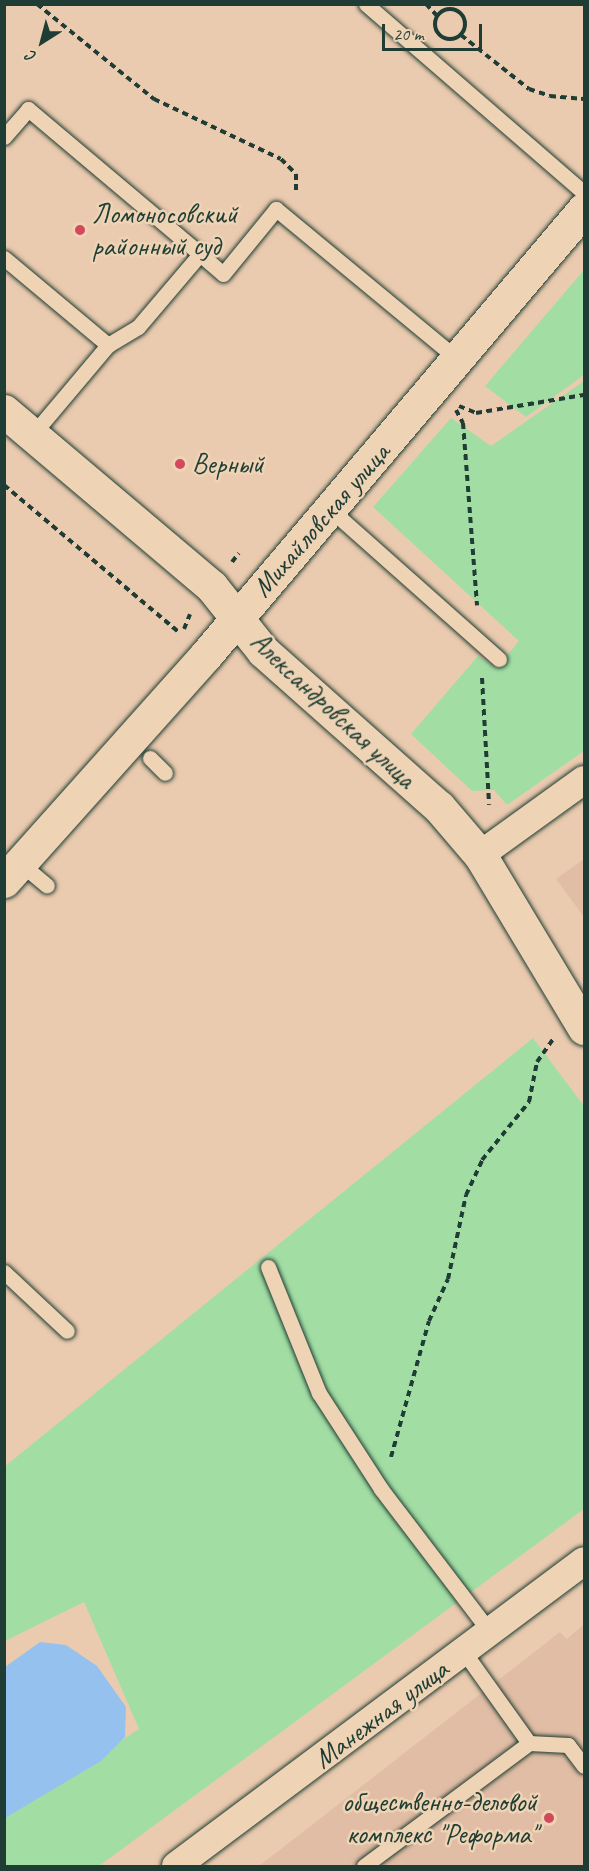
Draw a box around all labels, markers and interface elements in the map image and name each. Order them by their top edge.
north arrow [12,12,72,72]
scale bar [385,12,486,50]
text: 20 m [393,23,424,45]
text: С [22,46,40,67]
place label: Ломоносовский районный суд [92,197,237,263]
marker: Ломоносовский районный суд [73,223,87,237]
street label: Михайловская улица [245,436,397,604]
place label: Верный [192,447,264,481]
marker: Верный [173,457,187,471]
street label: Александровская улица [243,624,423,796]
street label: Манежная улица [307,1652,455,1776]
place label: oбщеcтвенно-деловoй кoмплeкc "Peфoрма" [342,1785,537,1851]
marker: oбщеcтвенно-деловoй кoмплeкc "Peфoрма" [542,1811,556,1825]

